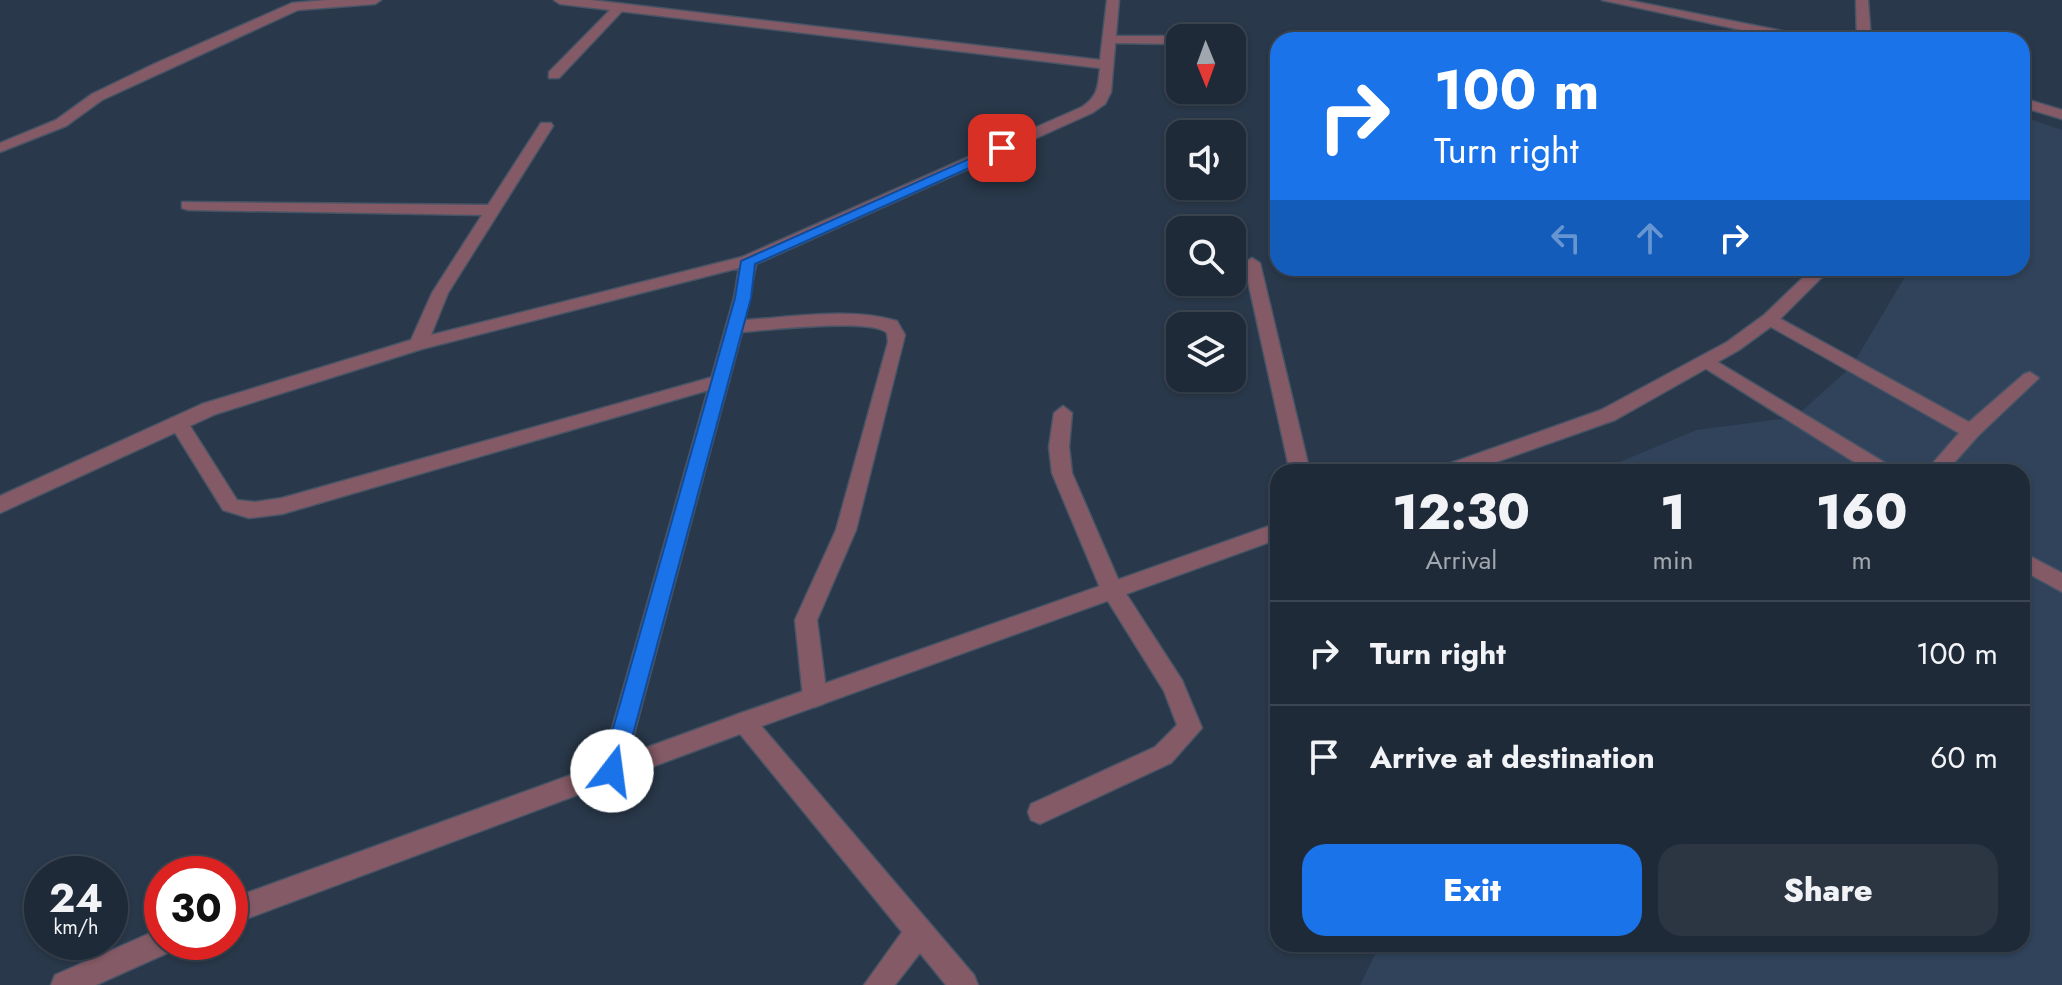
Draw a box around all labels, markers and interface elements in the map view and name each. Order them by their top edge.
north arrow [1166,24,1246,104]
map controls [1166,24,1246,392]
text: 100 m [1434,49,1599,130]
icon: right [1302,64,1406,168]
pin [968,114,1036,182]
button: sound [1166,120,1246,200]
text: Turn right [1434,124,1579,176]
icon: arrive [980,126,1024,170]
button: search [1166,216,1246,296]
icon: left [1544,216,1588,260]
icon: ahead [1628,216,1672,260]
icon: right [1712,216,1756,260]
button: layers [1166,312,1246,392]
text: 12:30 [1393,478,1530,547]
text: 1 [1660,478,1686,547]
text: 160 [1816,478,1907,547]
text: Arrival [1425,541,1497,579]
text: min [1653,541,1693,579]
text: m [1852,541,1872,579]
icon: right [1302,631,1346,675]
text: Turn right [1370,632,1506,675]
text: 100 m [1916,632,1998,675]
position arrow [570,729,654,813]
icon: arrive [1302,735,1346,779]
text: Arrive at destination [1370,736,1655,779]
text: 60 m [1930,736,1998,779]
button: Exit [1302,844,1642,936]
button: Share [1658,844,1998,936]
speed limit sign: 30 [144,856,248,960]
text: 24 [49,869,103,927]
text: km/h [53,913,99,942]

